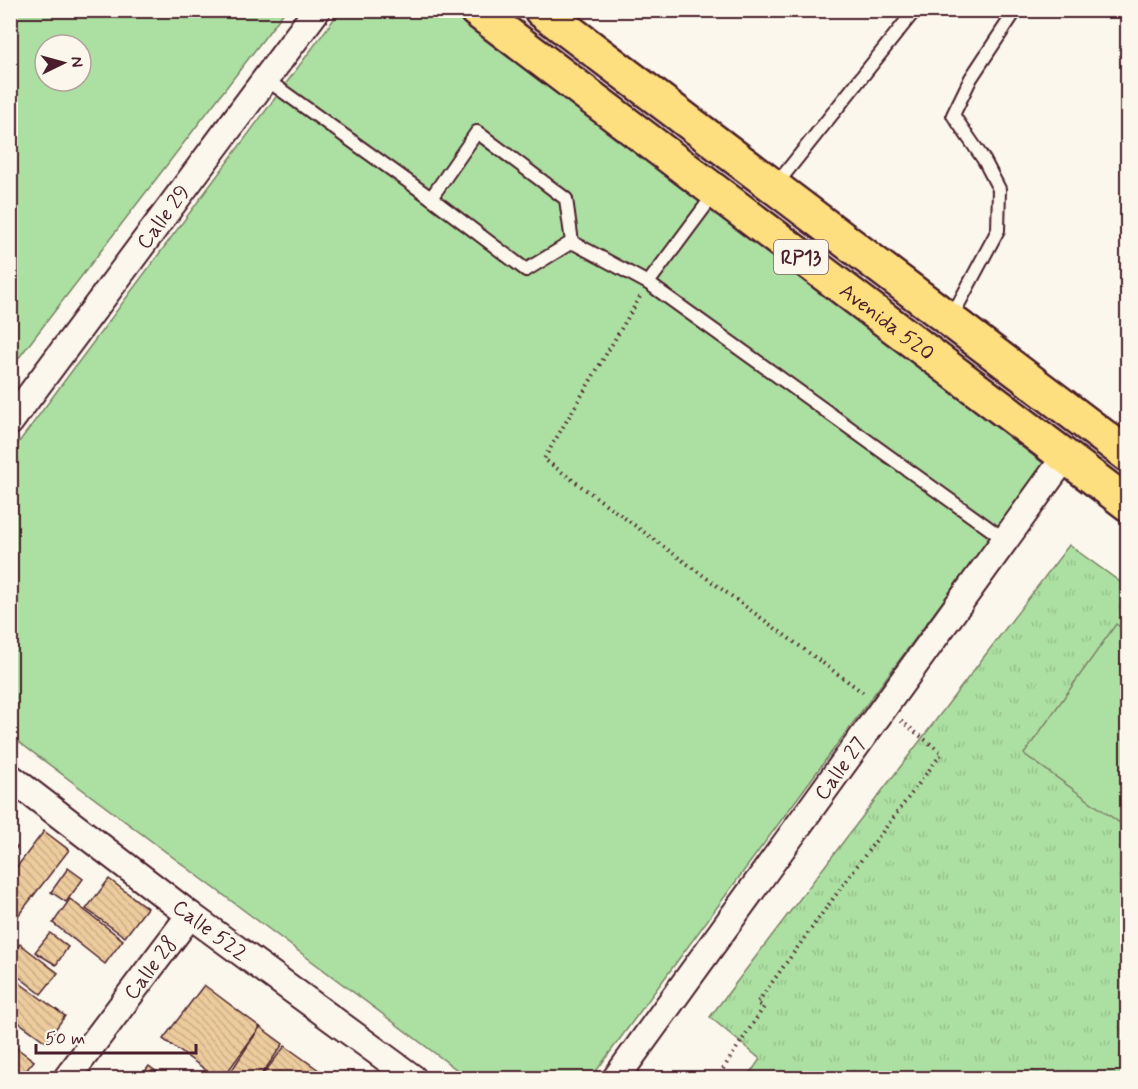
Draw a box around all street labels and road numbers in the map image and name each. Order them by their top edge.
street label: Calle 29 [131,179,197,255]
road number: RP13 [774,240,828,274]
street label: Avenida 520 [833,277,940,368]
street label: Calle 27 [808,732,873,806]
street label: Calle 522 [166,894,253,968]
street label: Calle 28 [118,931,184,1006]

